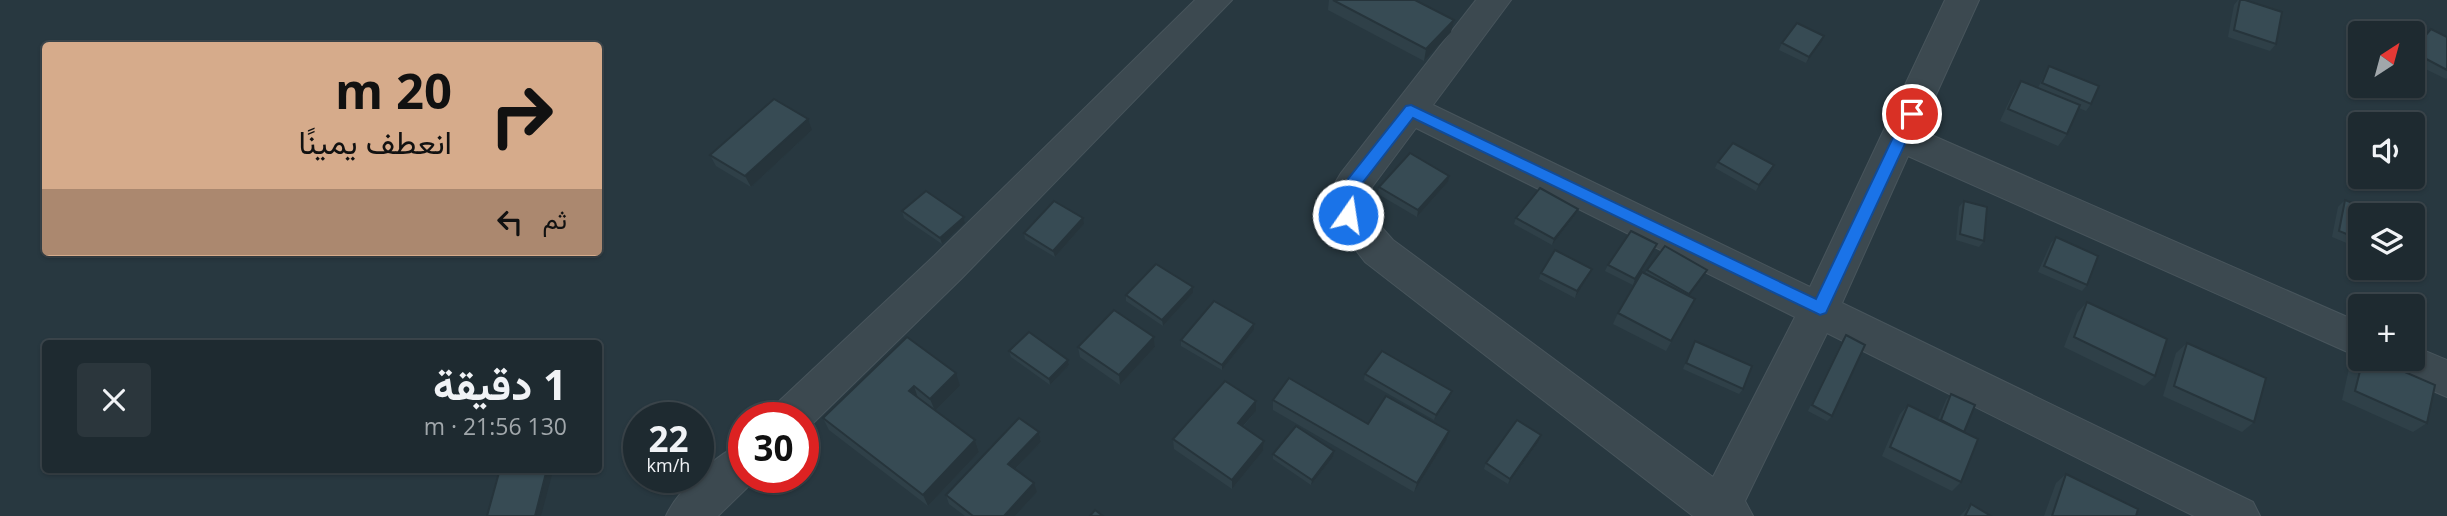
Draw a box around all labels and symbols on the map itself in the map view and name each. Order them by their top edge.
north arrow [2348,21,2426,98]
pin [1882,84,1942,144]
position arrow [1311,178,1385,252]
speed limit sign: 30 [728,402,819,493]

